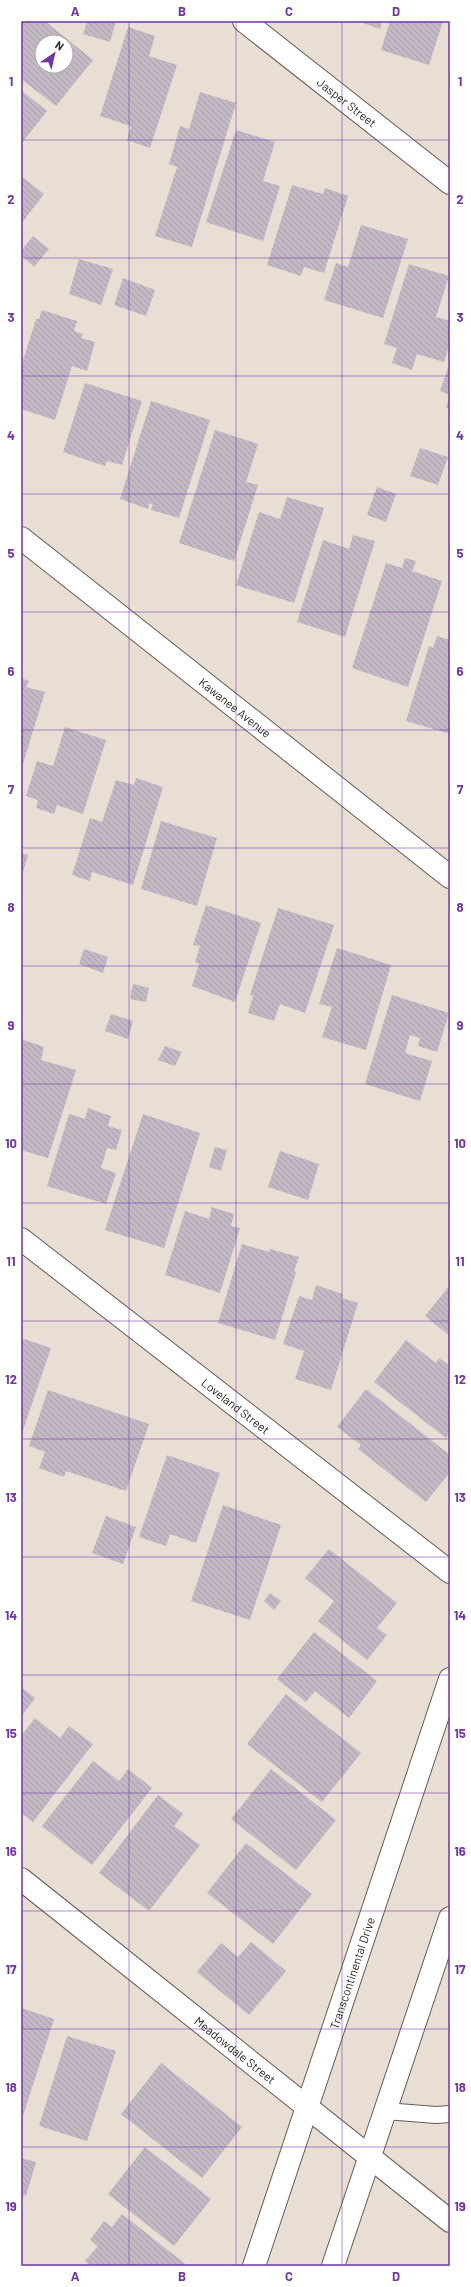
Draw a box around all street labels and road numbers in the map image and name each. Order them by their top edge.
street label: Jasper Street [315,74,379,130]
street label: Kawanee Avenue [196,675,274,740]
street label: Loveland Street [199,1375,273,1436]
street label: Transcontinental Drive [327,1915,377,2031]
street label: Meadowdale Street [192,2013,279,2086]

